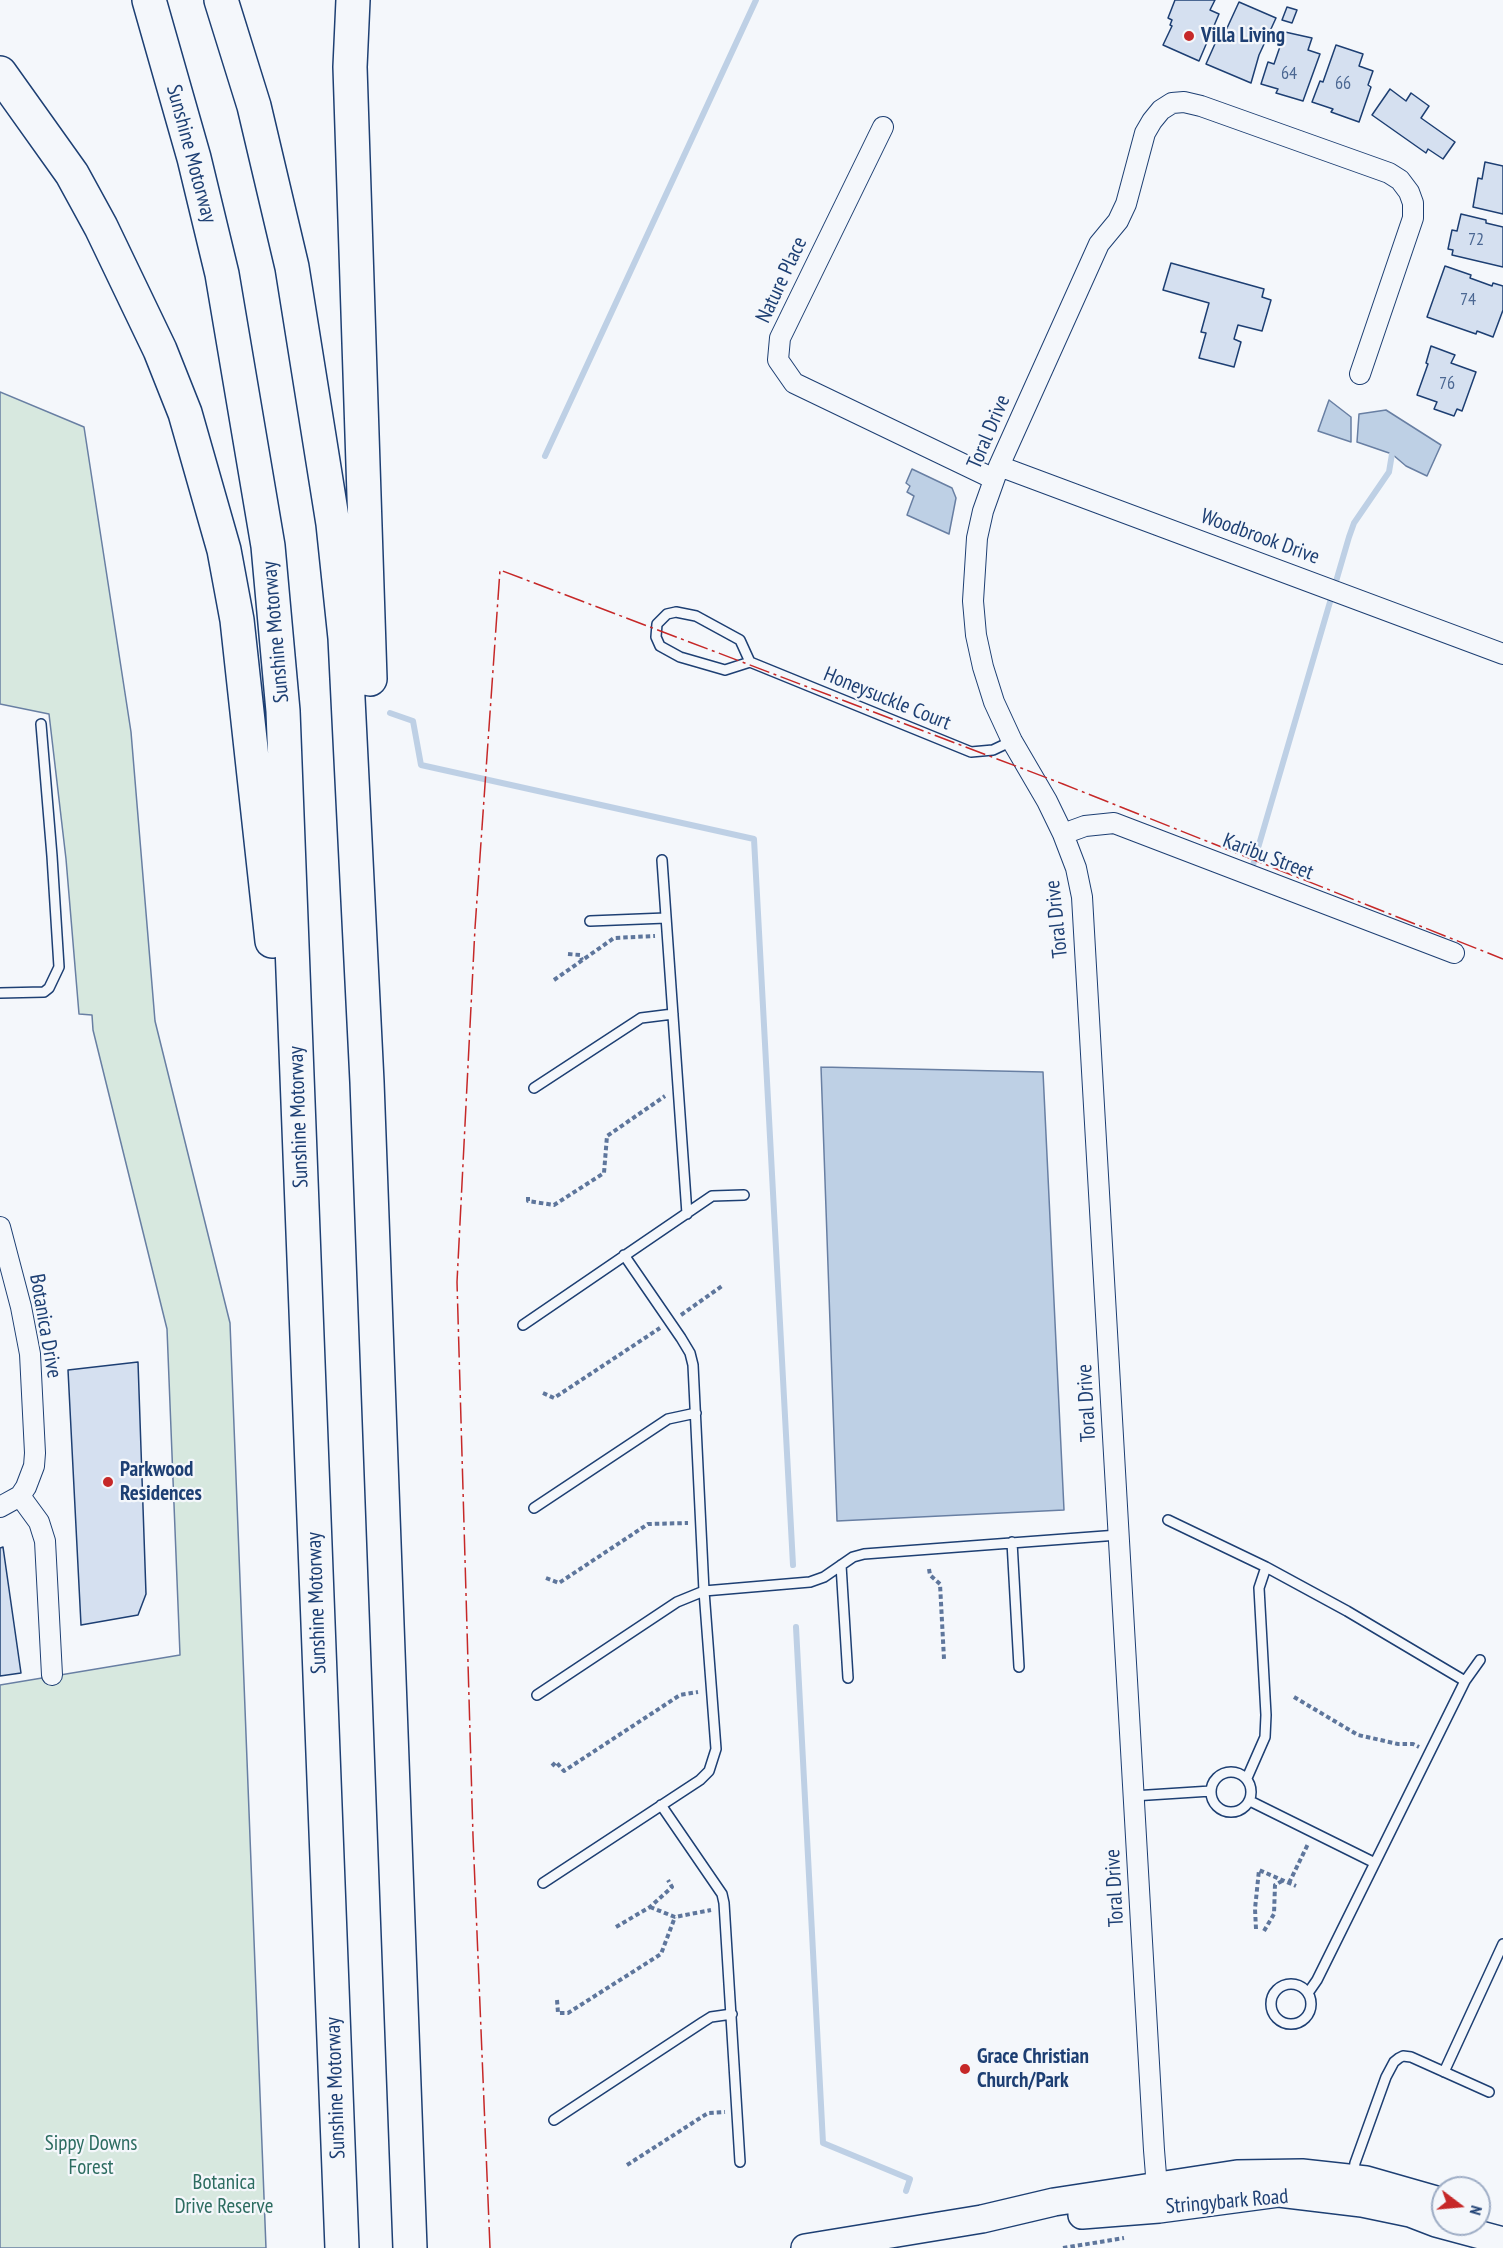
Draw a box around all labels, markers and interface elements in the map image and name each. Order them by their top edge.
place label: Villa Living [1201,23,1285,49]
marker: Villa Living [1182,29,1196,43]
house number: 64 [1281,63,1297,85]
house number: 66 [1335,73,1351,95]
street label: Sunshine Motorway [160,82,222,226]
house number: 72 [1468,229,1484,251]
street label: Nature Place [751,233,813,327]
house number: 74 [1460,289,1476,311]
house number: 76 [1439,373,1455,395]
street label: Toral Drive [962,391,1016,473]
street label: Woodbrook Drive [1197,504,1323,570]
street label: Sunshine Motorway [257,560,295,704]
street label: Honeysuckle Court [820,662,954,736]
street label: Karibu Street [1219,828,1317,886]
street label: Toral Drive [1040,879,1074,959]
street label: Sunshine Motorway [284,1046,314,1188]
street label: Botanica Drive [23,1272,67,1380]
street label: Toral Drive [1072,1363,1102,1443]
place label: Parkwood Residences [120,1457,202,1507]
marker: Parkwood Residences [101,1475,115,1489]
street label: Sunshine Motorway [302,1532,332,1674]
street label: Toral Drive [1100,1848,1130,1928]
street label: Sunshine Motorway [321,2017,351,2159]
place label: Grace Christian Church/Park [977,2044,1089,2094]
marker: Grace Christian Church/Park [958,2062,972,2076]
park label: Sippy Downs Forest [45,2131,137,2181]
park label: Botanica Drive Reserve [175,2170,273,2220]
north arrow [1431,2176,1491,2236]
street label: Stringybark Road [1165,2184,1289,2220]
text: N [1466,2203,1487,2217]

